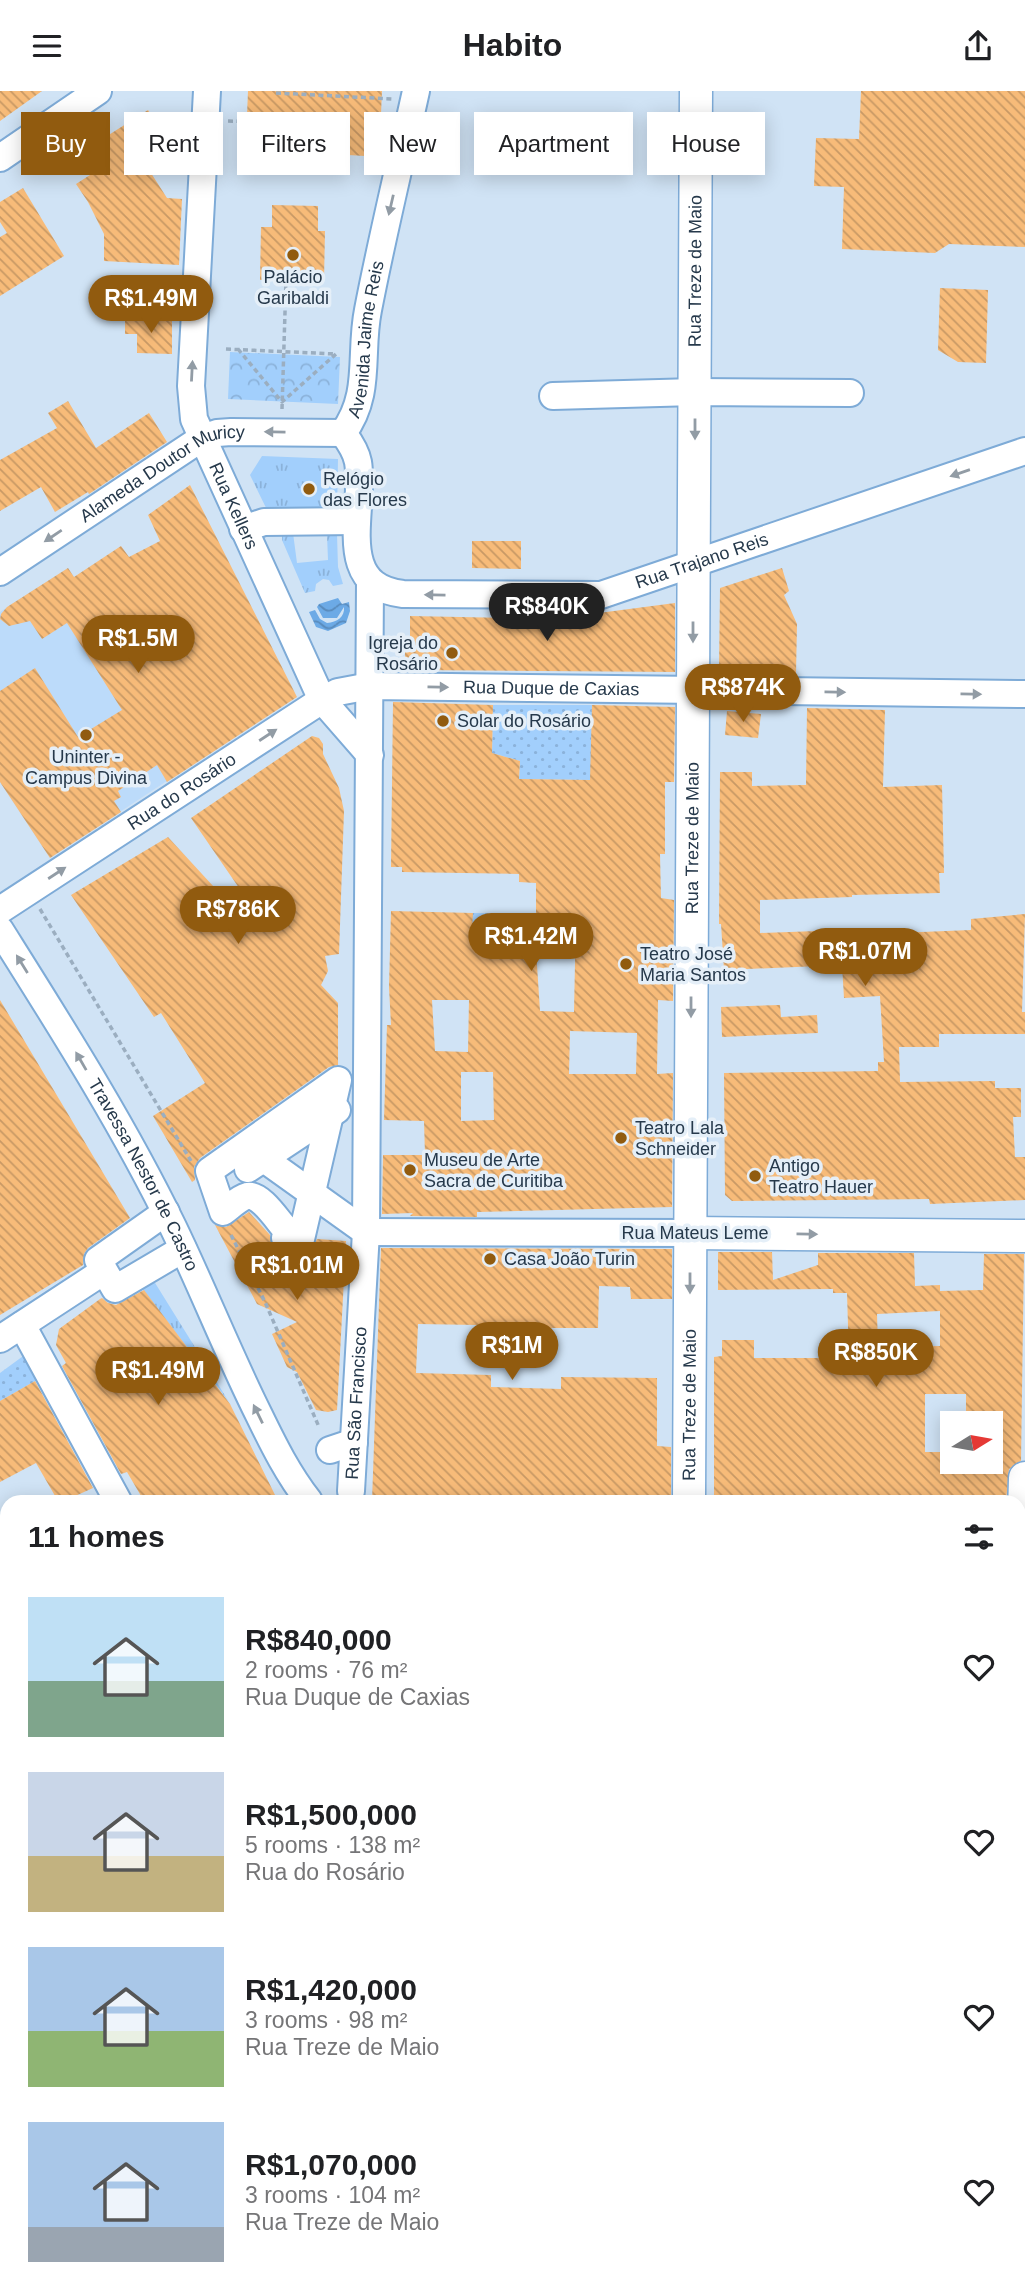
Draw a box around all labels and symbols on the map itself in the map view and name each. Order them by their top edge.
one-way arrow [385,194,396,216]
street label: Rua Treze de Maio [685,195,705,347]
marker: Palácio Garibaldi [285,247,301,263]
street label: Avenida Jaime Reis [344,259,388,421]
place label: Palácio Garibaldi [257,267,329,308]
pin: R$1.49M [86,275,216,335]
one-way arrow [186,360,197,382]
one-way arrow [689,418,701,440]
street label: Alameda Doutor Muricy [76,422,245,526]
one-way arrow [263,426,285,438]
street label: Rua Kellers [205,459,262,552]
one-way arrow [950,468,971,479]
place label: Relógio das Flores [323,469,407,510]
marker: Relógio das Flores [301,481,317,497]
street label: Rua Trajano Reis [633,529,771,593]
one-way arrow [44,530,63,543]
pin: R$840K [490,583,604,643]
one-way arrow [424,589,446,600]
pin: R$1.5M [81,615,195,675]
one-way arrow [688,622,699,644]
place label: Igreja do Rosário [368,633,438,674]
marker: Igreja do Rosário [444,645,460,661]
pin: R$874K [686,665,800,724]
street label: Rua Duque de Caxias [463,677,639,699]
one-way arrow [428,681,450,693]
one-way arrow [824,686,846,698]
one-way arrow [961,688,983,699]
place label: Solar do Rosário [457,711,591,731]
marker: Solar do Rosário [435,713,451,729]
marker: Uninter - Campus Divina [78,727,94,743]
one-way arrow [259,728,277,742]
place label: Uninter - Campus Divina [25,747,148,788]
street label: Rua do Rosário [124,749,240,834]
street label: Rua Treze de Maio [682,762,703,914]
one-way arrow [48,867,67,880]
pin: R$786K [181,887,295,946]
pin: R$1.42M [466,913,596,973]
pin: R$1.07M [800,929,930,988]
place label: Teatro José Maria Santos [640,944,746,985]
one-way arrow [15,954,28,974]
marker: Teatro José Maria Santos [618,956,634,972]
one-way arrow [685,996,697,1018]
one-way arrow [75,1052,87,1071]
street label: Travessa Nestor de Castro [84,1075,202,1274]
place label: Teatro Lala Schneider [635,1118,725,1159]
marker: Teatro Lala Schneider [613,1130,629,1146]
place label: Museu de Arte Sacra de Curitiba [424,1150,564,1191]
place label: Antigo Teatro Hauer [769,1156,873,1197]
marker: Museu de Arte Sacra de Curitiba [402,1162,418,1178]
marker: Antigo Teatro Hauer [747,1168,763,1184]
street label: Rua Mateus Leme [621,1223,769,1243]
one-way arrow [797,1228,819,1240]
pin: R$1.01M [232,1243,362,1302]
place label: Casa João Turin [504,1249,635,1269]
marker: Casa João Turin [482,1251,498,1267]
one-way arrow [684,1273,696,1295]
pin: R$1M [471,1323,553,1382]
street label: Rua São Francisco [342,1326,370,1480]
street label: Rua Treze de Maio [679,1329,700,1481]
pin: R$850K [819,1329,933,1389]
pin: R$1.49M [93,1347,223,1407]
one-way arrow [253,1404,264,1424]
north arrow [940,1411,1003,1473]

